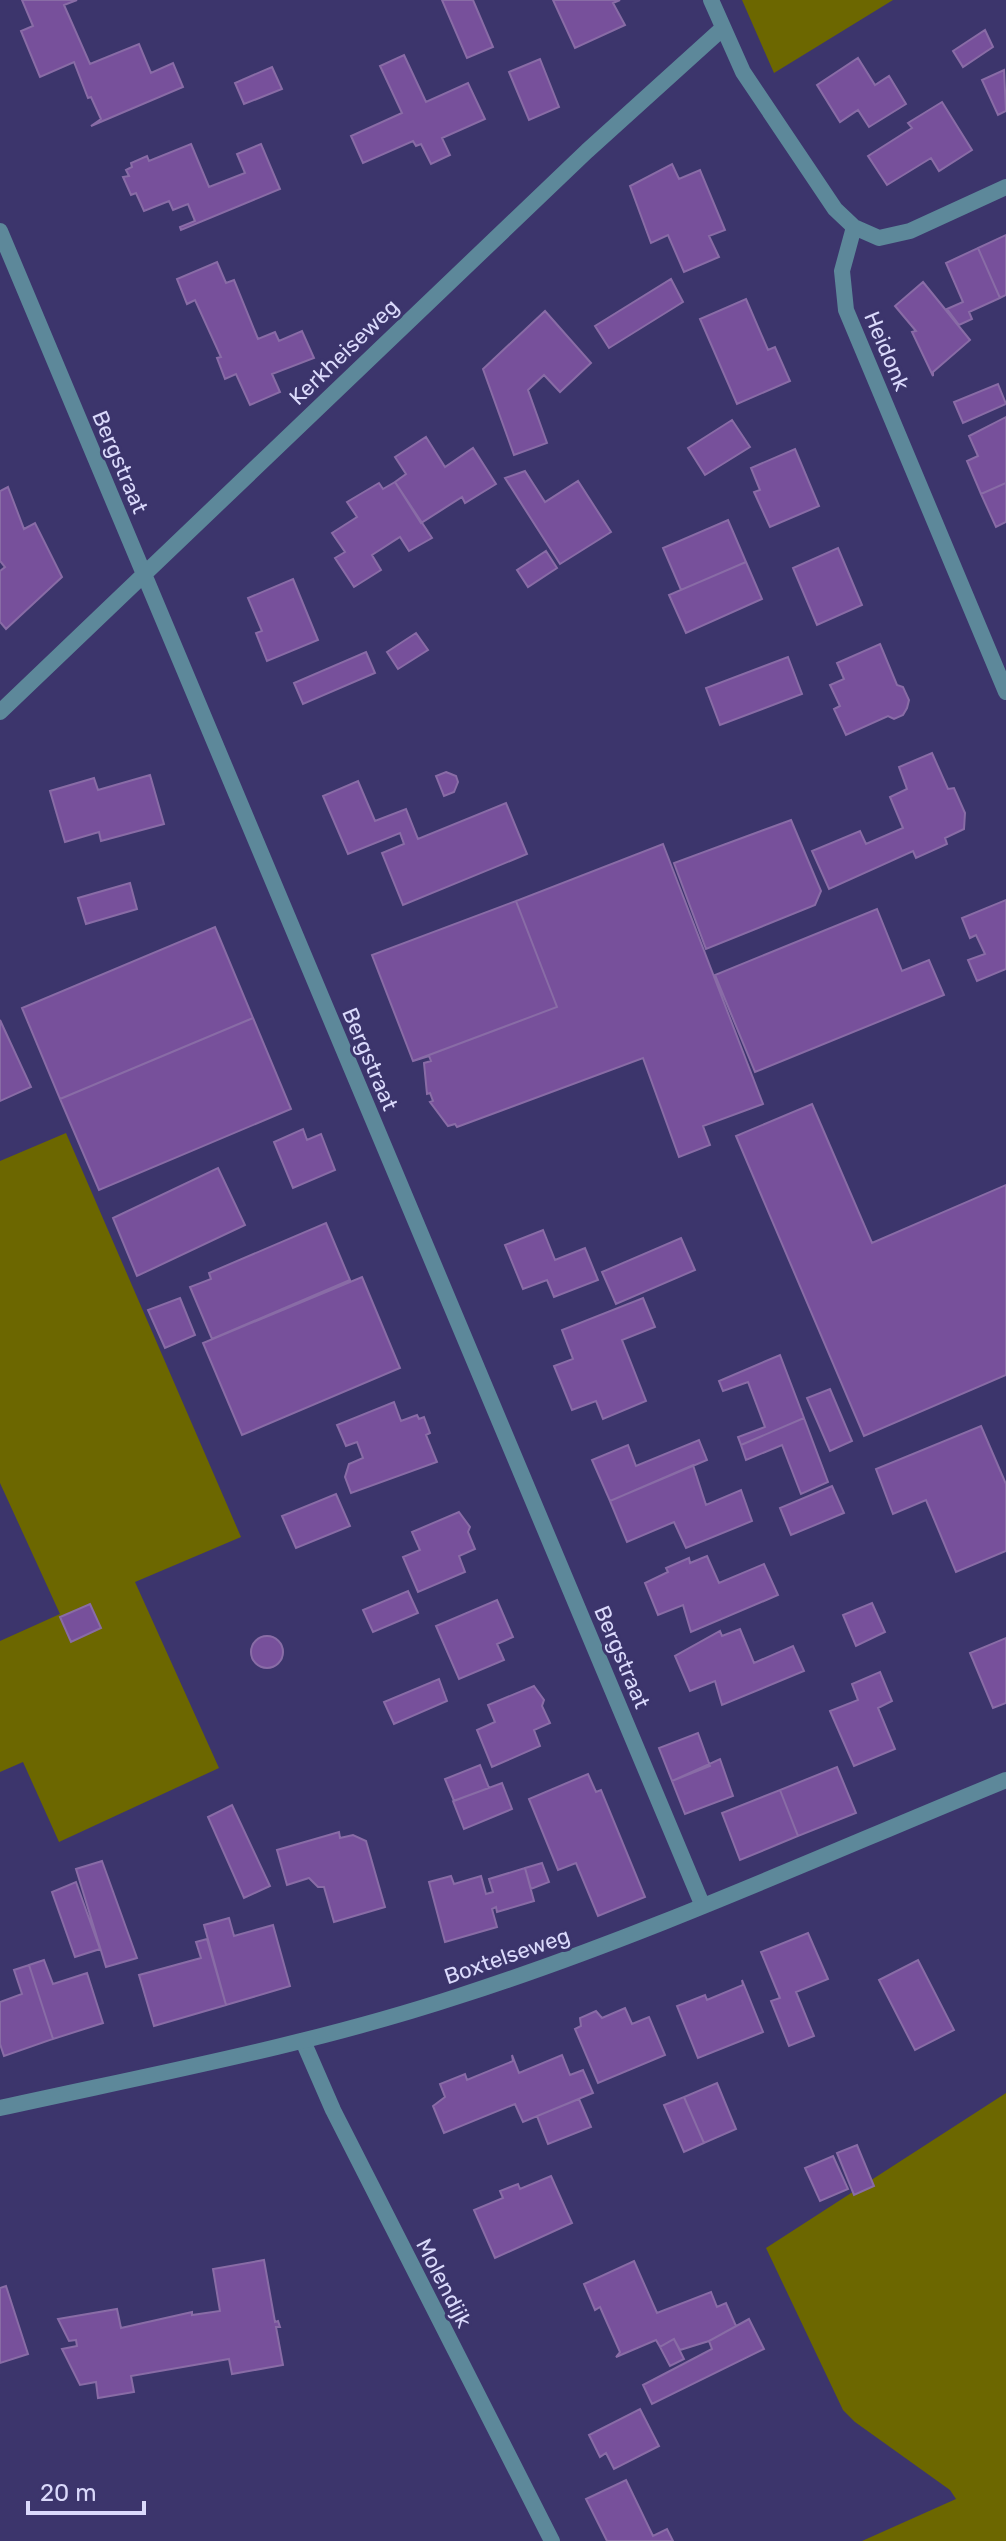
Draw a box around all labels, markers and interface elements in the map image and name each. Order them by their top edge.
street label: Kerkheiseweg [284,293,404,411]
street label: Heidonk [858,307,916,395]
street label: Bergstraat [86,407,154,518]
street label: Bergstraat [336,1004,404,1115]
street label: Bergstraat [588,1602,656,1713]
street label: Boxtelseweg [441,1922,573,1990]
street label: Molendijk [410,2234,478,2333]
scale bar [28,2465,144,2515]
text: 20 m [40,2479,97,2507]

